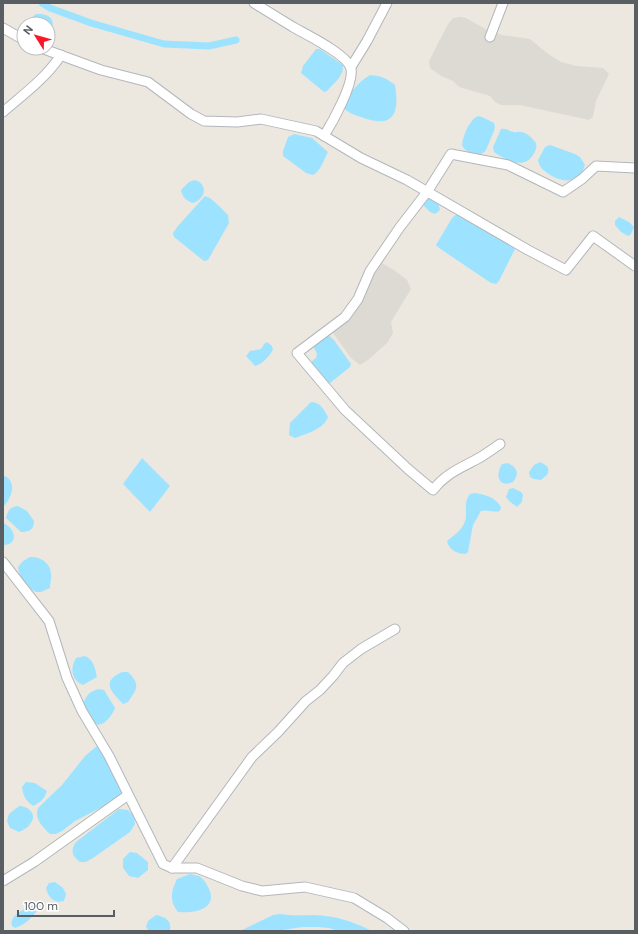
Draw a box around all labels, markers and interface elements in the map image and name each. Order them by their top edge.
north arrow [16,16,56,56]
text: N [20,23,36,37]
scale bar [18,892,114,918]
text: 100 m [24,898,58,914]

